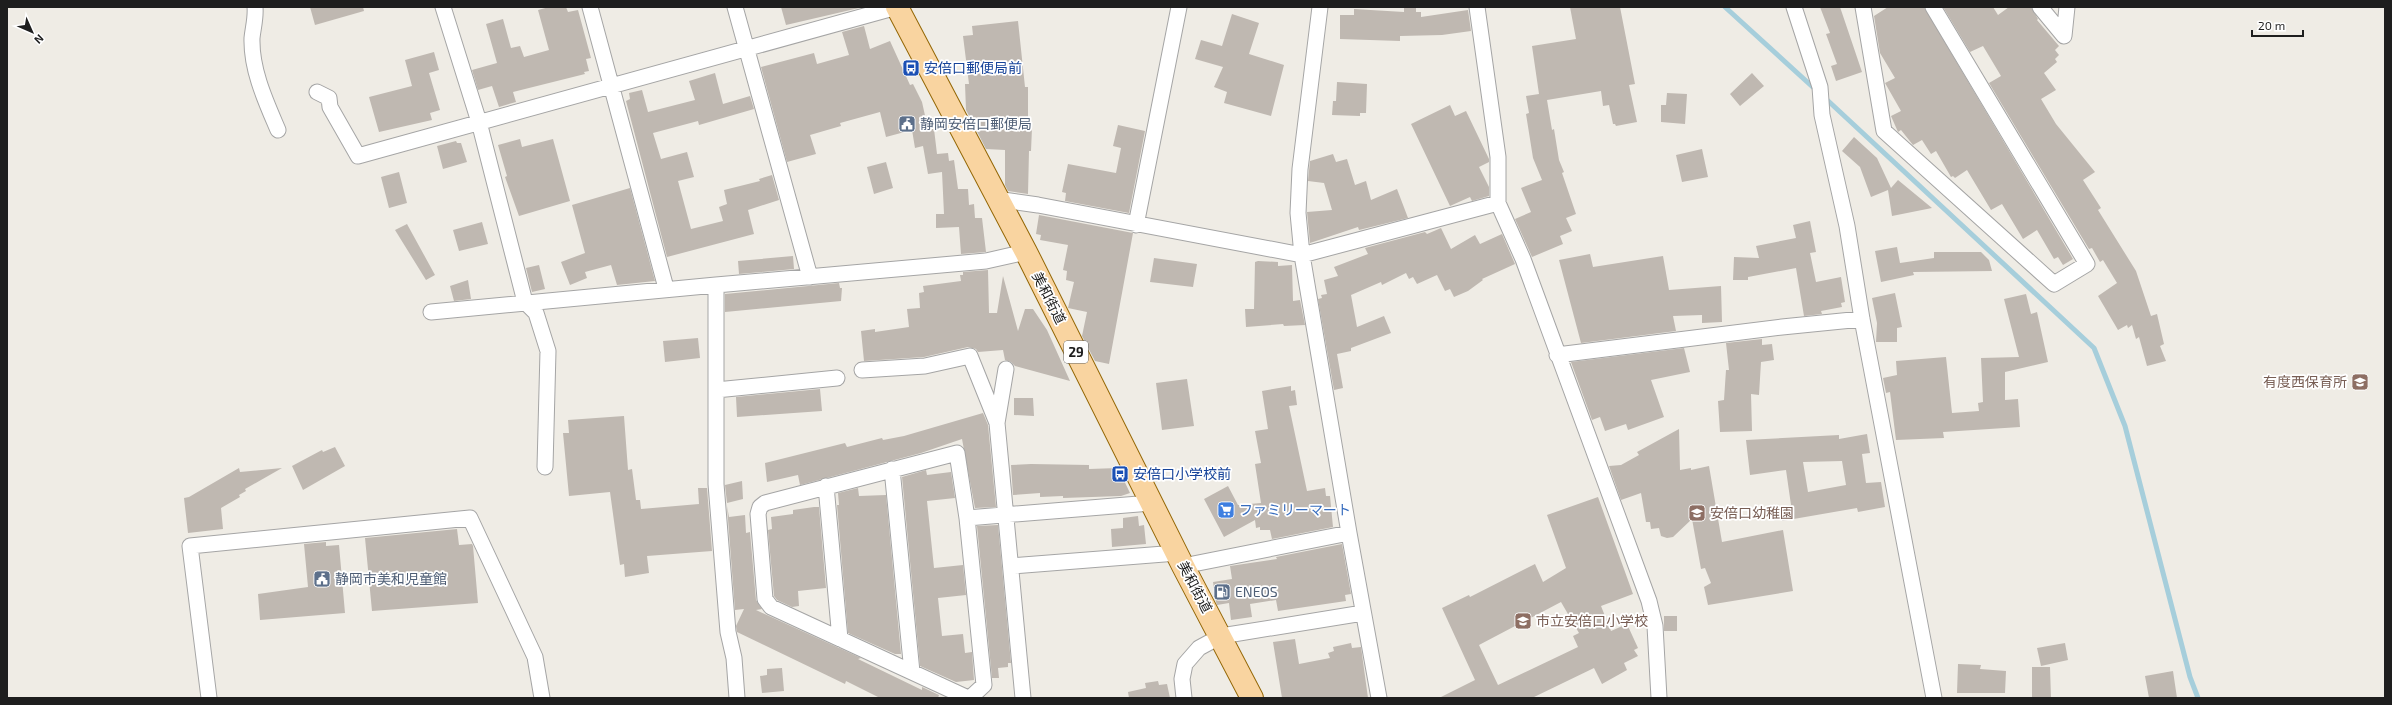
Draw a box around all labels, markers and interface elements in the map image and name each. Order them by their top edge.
north arrow [12,12,52,52]
scale bar [2252,12,2303,38]
text: 20 m [2258,18,2285,32]
text: N [32,32,47,47]
bus stop icon: 安倍口郵便局前 [901,58,921,78]
place label: 安倍口郵便局前 [924,59,1022,76]
public building icon: 静岡安倍口郵便局 [897,114,917,134]
place label: 静岡安倍口郵便局 [920,115,1032,132]
street label: 美和街道 [1029,269,1070,327]
road number: 29 [1064,341,1088,363]
school or university icon: 有度西保育所 [2350,372,2370,392]
place label: 有度西保育所 [2263,373,2347,390]
bus stop icon: 安倍口小学校前 [1110,464,1130,484]
place label: 安倍口小学校前 [1133,465,1231,482]
supermarket icon: ファミリーマート [1216,500,1236,520]
place label: ファミリーマート [1239,501,1351,518]
school or university icon: 安倍口幼稚園 [1687,503,1707,523]
place label: 安倍口幼稚園 [1710,504,1794,521]
street label: 美和街道 [1175,558,1216,615]
public building icon: 静岡市美和児童館 [312,569,332,589]
place label: 静岡市美和児童館 [335,570,447,587]
fuel station icon: ENEOS [1212,582,1232,602]
place label: ENEOS [1235,583,1278,600]
school or university icon: 市立安倍口小学校 [1513,611,1533,631]
place label: 市立安倍口小学校 [1536,612,1648,629]

